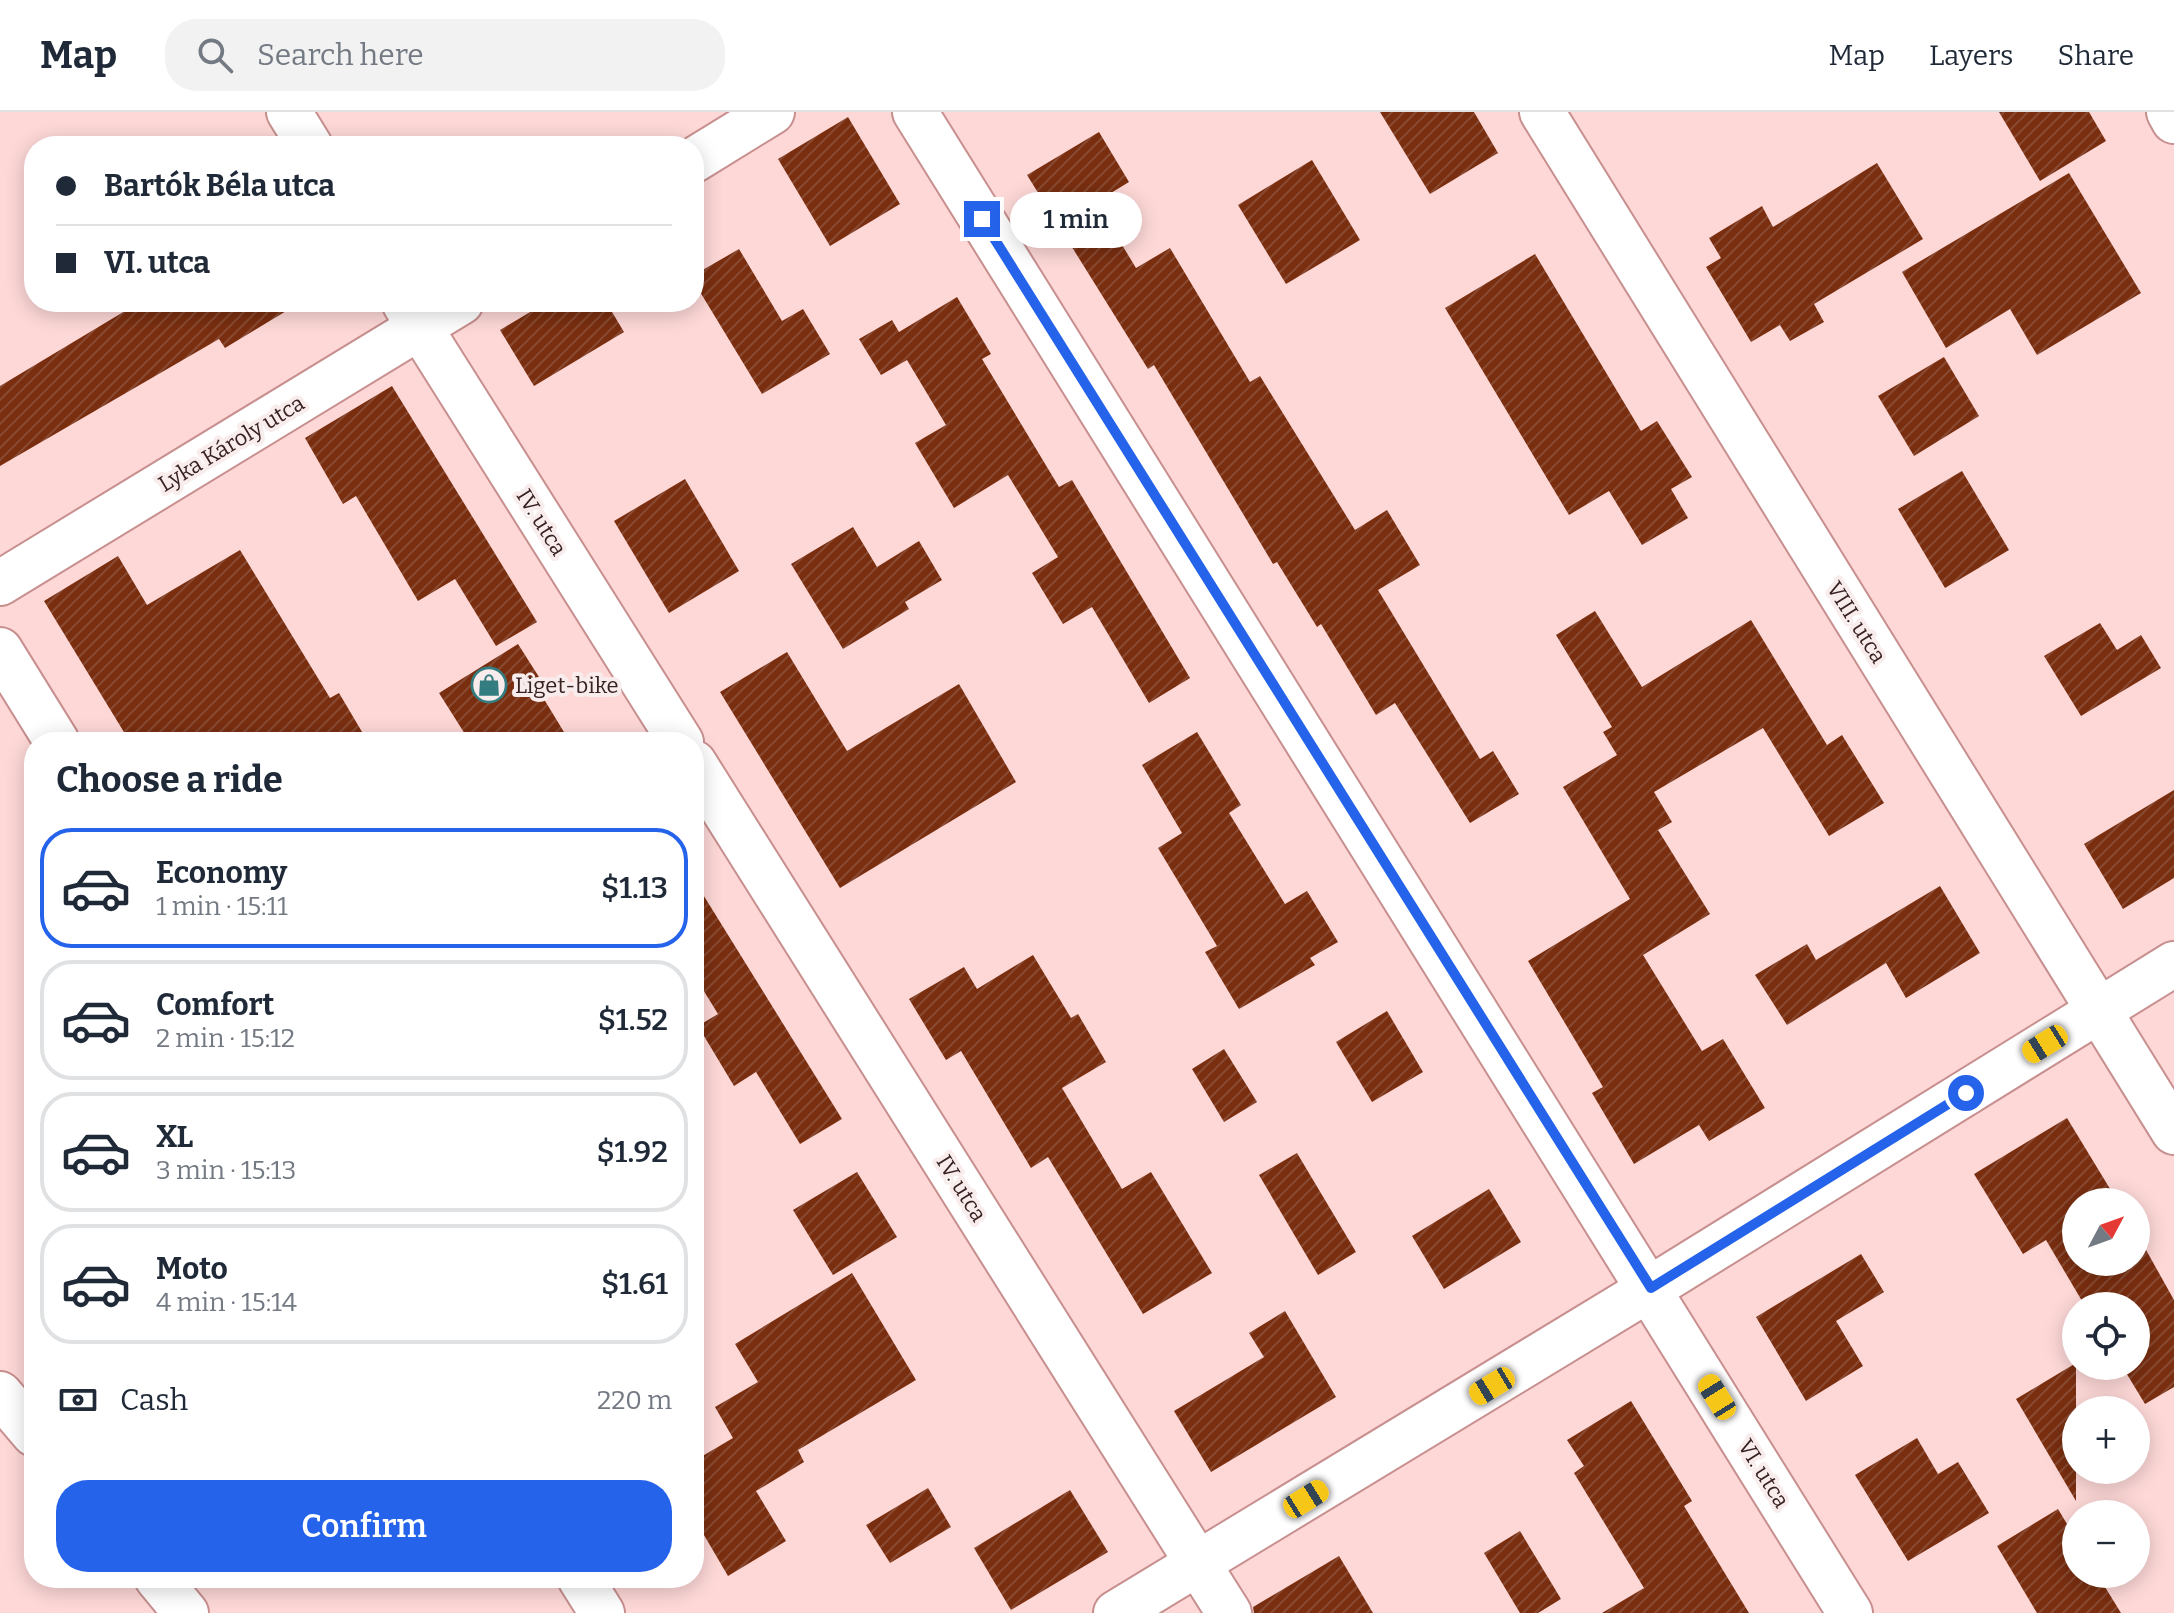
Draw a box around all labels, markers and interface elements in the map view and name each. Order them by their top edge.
search box [165,19,725,91]
text: Map [40,32,117,78]
icon: search [193,33,237,77]
text: Search here [257,37,424,73]
text: Map [1828,39,1885,72]
text: Layers [1929,39,2013,72]
text: Share [2057,39,2134,72]
text: Bartók Béla utca [104,168,335,204]
callout: 1 min [1010,191,1142,247]
route end [964,201,1000,237]
text: 1 min [1043,204,1109,235]
text: VI. utca [104,245,210,281]
street label: Lyka Károly utca [153,389,309,498]
street label: IV. utca [511,484,572,561]
street label: VIII. utca [1821,576,1892,668]
shop icon: Liget-bike [470,666,508,704]
place label: Liget-bike [515,672,618,699]
text: Choose a ride [56,758,283,802]
icon: car [60,852,132,924]
text: Economy [156,855,287,891]
text: $1.13 [601,870,668,906]
text: 1 min · 15:11 [156,891,288,922]
icon: car [60,984,132,1056]
text: Comfort [156,987,274,1023]
text: $1.52 [598,1002,668,1038]
car [2018,1021,2072,1067]
text: 2 min · 15:12 [156,1023,295,1054]
route start [1948,1075,1984,1111]
icon: car [60,1116,132,1188]
text: XL [156,1119,193,1155]
text: $1.92 [596,1134,668,1170]
street label: IV. utca [931,1150,992,1227]
text: 3 min · 15:13 [156,1155,296,1186]
north arrow [2062,1188,2150,1276]
map controls [2062,1188,2150,1588]
icon: car [60,1248,132,1320]
text: Moto [156,1251,228,1287]
text: $1.61 [601,1266,668,1302]
text: 4 min · 15:14 [156,1287,297,1318]
button: locate [2062,1292,2150,1380]
car [1465,1363,1519,1409]
car [1694,1370,1740,1424]
icon: cash [56,1378,100,1422]
text: Cash [120,1382,188,1418]
text: 220 m [597,1385,672,1416]
button: + [2062,1396,2150,1484]
street label: VI. utca [1732,1434,1795,1513]
car [1279,1476,1333,1522]
button: Confirm [56,1480,672,1572]
button: − [2062,1500,2150,1588]

